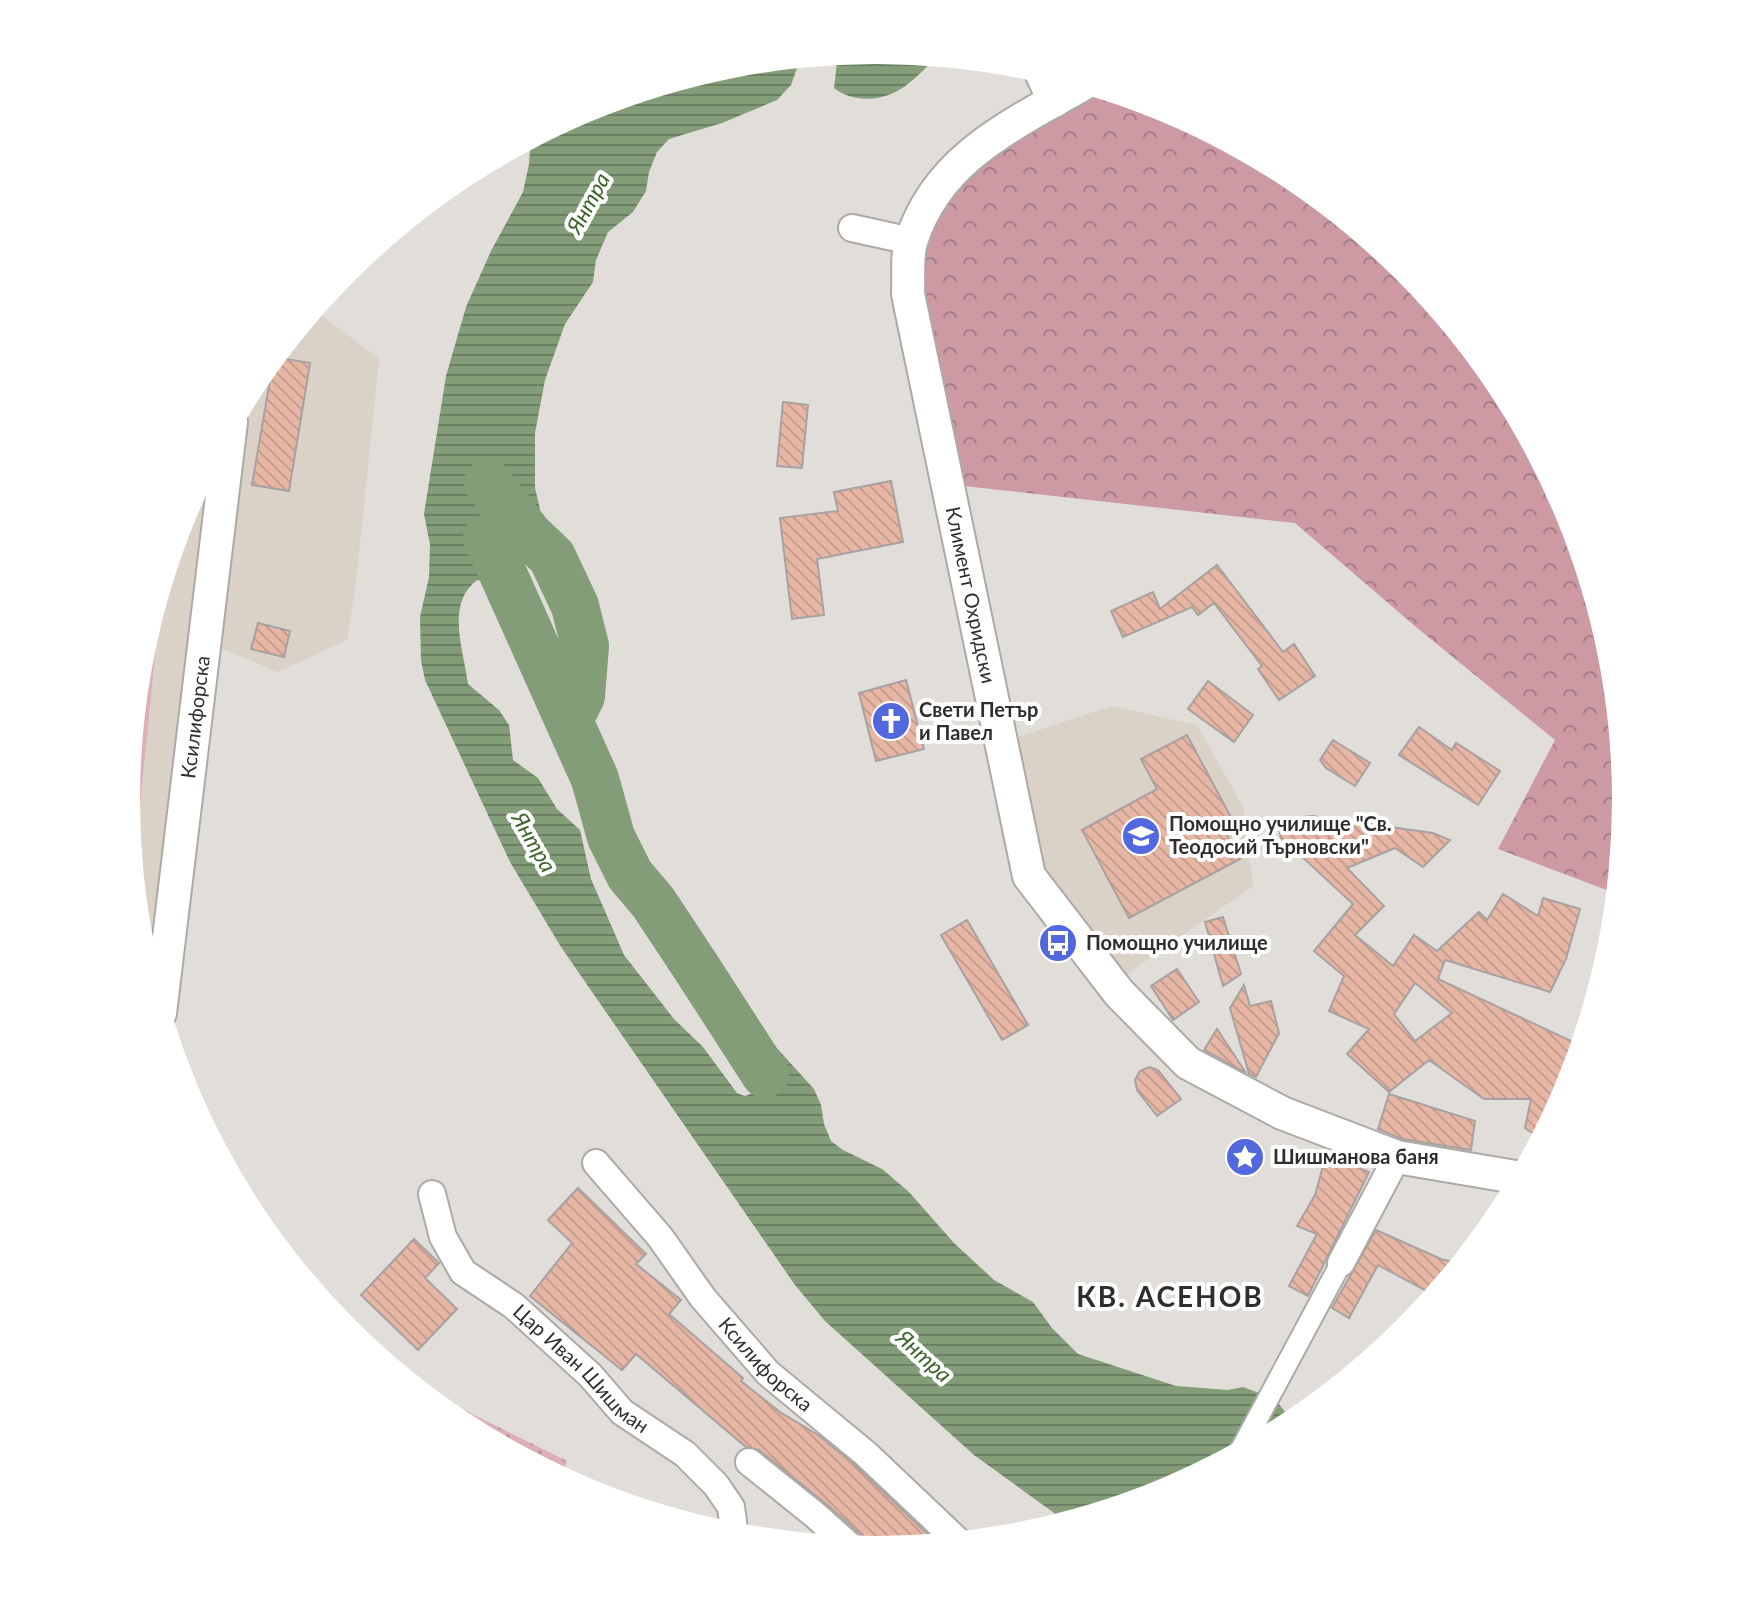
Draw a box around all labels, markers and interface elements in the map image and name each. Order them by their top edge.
water label: Янтра [559,168,615,239]
street label: Климент Охридски [941,504,1002,685]
street label: Ксилифорска [175,654,214,780]
place label: Свети Петър и Павел [919,697,1038,744]
church icon: Свети Петър и Павел [870,700,912,742]
water label: Янтра [506,806,562,877]
place label: Помощно училище "Св. Теодосий Търновски" [1169,811,1392,858]
school or university icon: Помощно училище "Св. Теодосий Търновски" [1120,815,1162,857]
bus stop icon: Помощно училище [1037,922,1079,964]
place label: Помощно училище [1086,930,1268,954]
place icon: Шишманова баня [1224,1136,1266,1178]
place label: Шишманова баня [1273,1144,1439,1168]
district label: КВ. АСЕНОВ [1076,1279,1264,1313]
street label: Цар Иван Шишман [509,1298,654,1437]
street label: Ксилифорска [714,1312,818,1416]
water label: Янтра [890,1323,958,1388]

